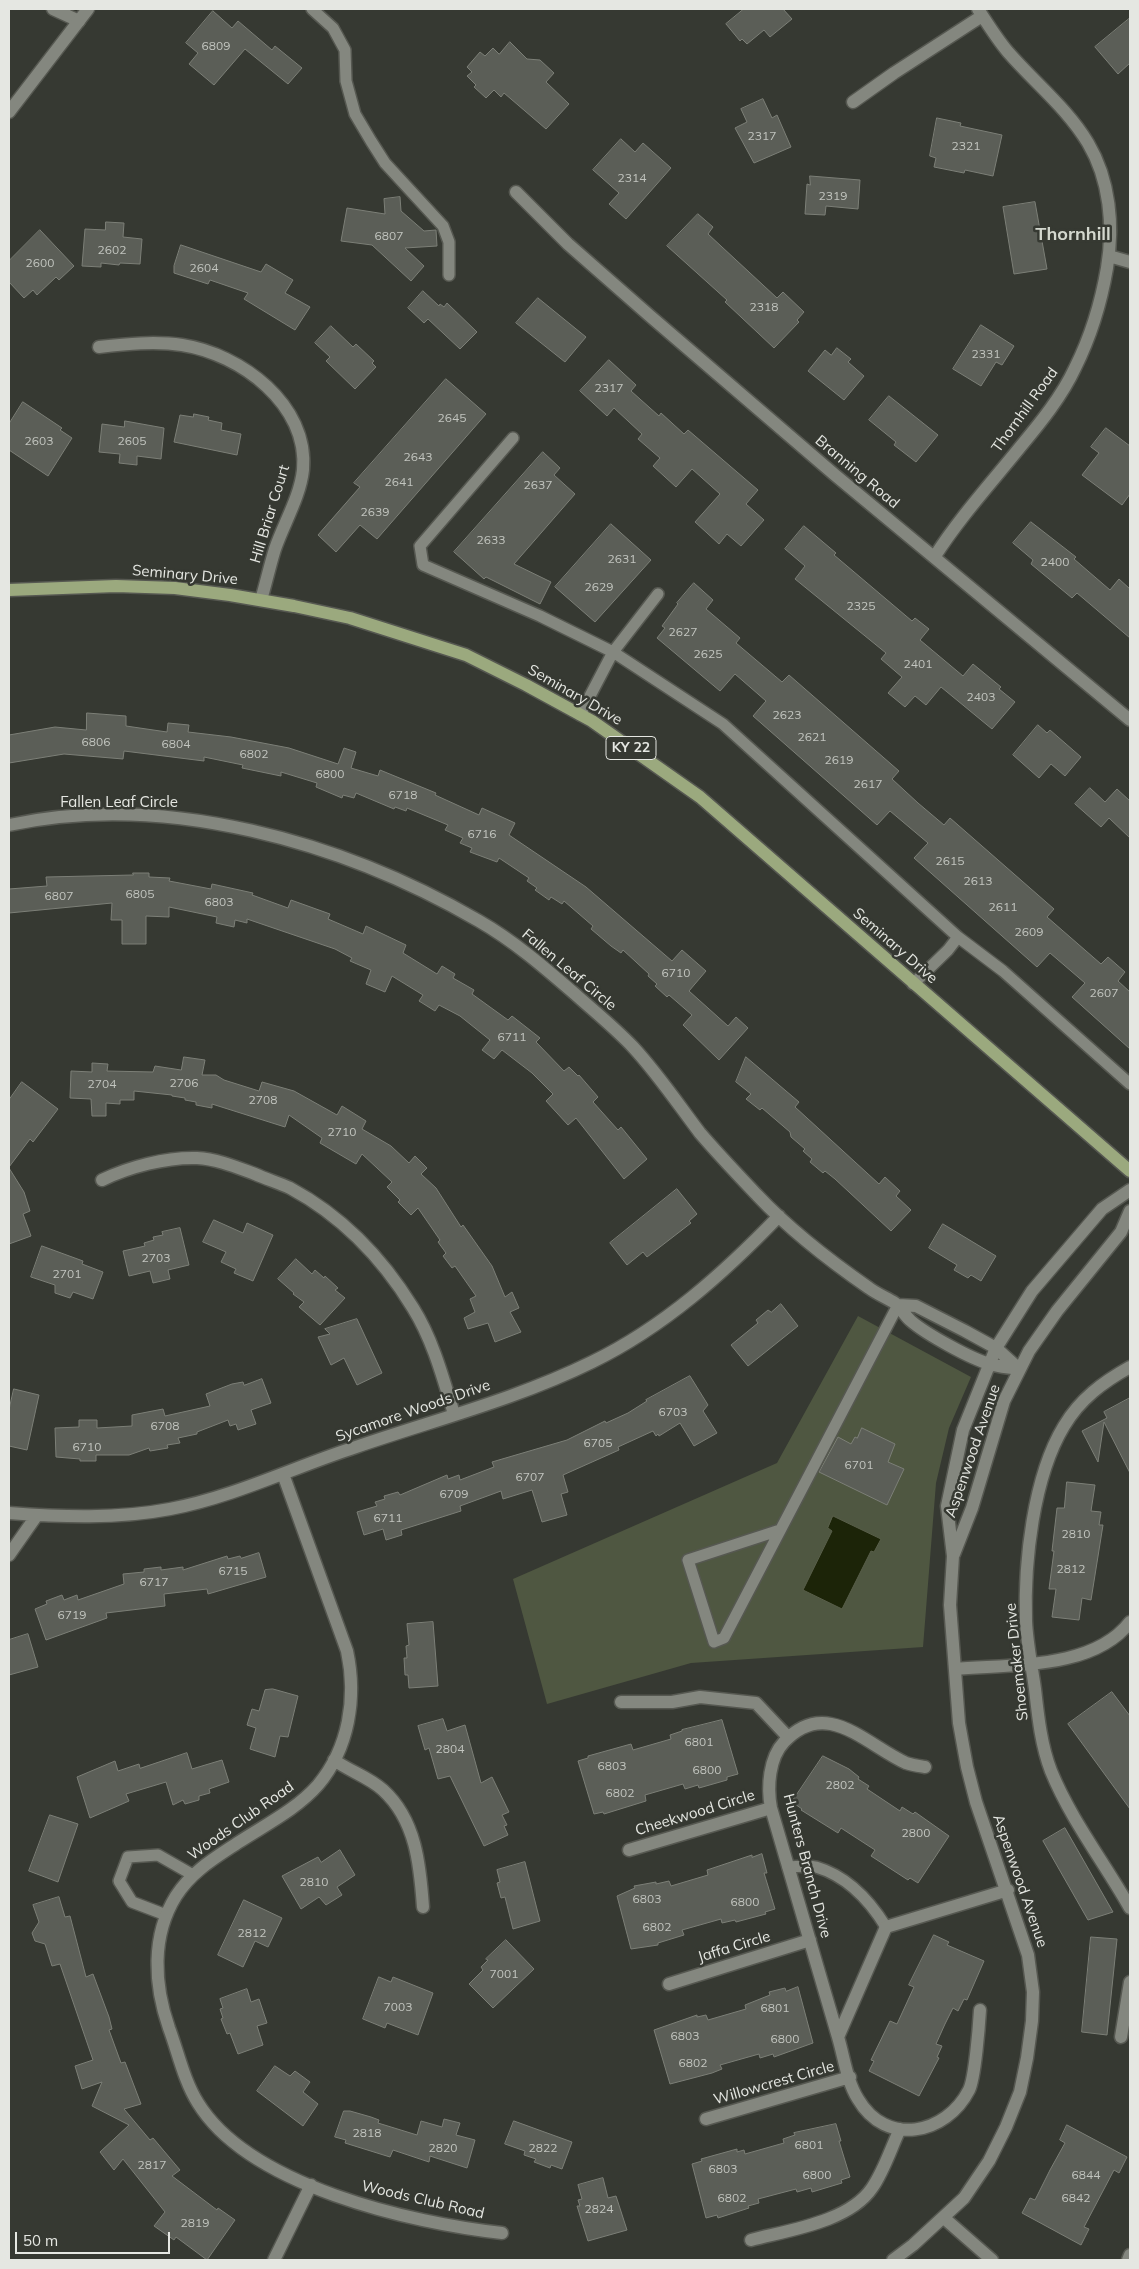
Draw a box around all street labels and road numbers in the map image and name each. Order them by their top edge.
street label: Thornhill Road [988,364,1062,456]
street label: Branning Road [811,432,903,512]
street label: Hill Briar Court [247,463,293,565]
street label: Seminary Drive [131,561,239,589]
street label: Seminary Drive [525,661,625,729]
road number: KY 22 [606,736,656,760]
street label: Fallen Leaf Circle [60,793,178,811]
street label: Seminary Drive [849,904,941,988]
street label: Fallen Leaf Circle [518,925,620,1015]
street label: Sycamore Woods Drive [333,1376,493,1446]
street label: Aspenwood Avenue [942,1382,1004,1520]
street label: Shoemaker Drive [1002,1602,1032,1722]
street label: Woods Club Road [184,1778,298,1864]
street label: Cheekwood Circle [633,1786,757,1840]
street label: Hunters Branch Drive [779,1792,835,1940]
street label: Aspenwood Avenue [989,1812,1051,1950]
street label: Jaffa Circle [696,1927,772,1967]
street label: Willowcrest Circle [712,2057,836,2109]
street label: Woods Club Road [360,2177,486,2223]

